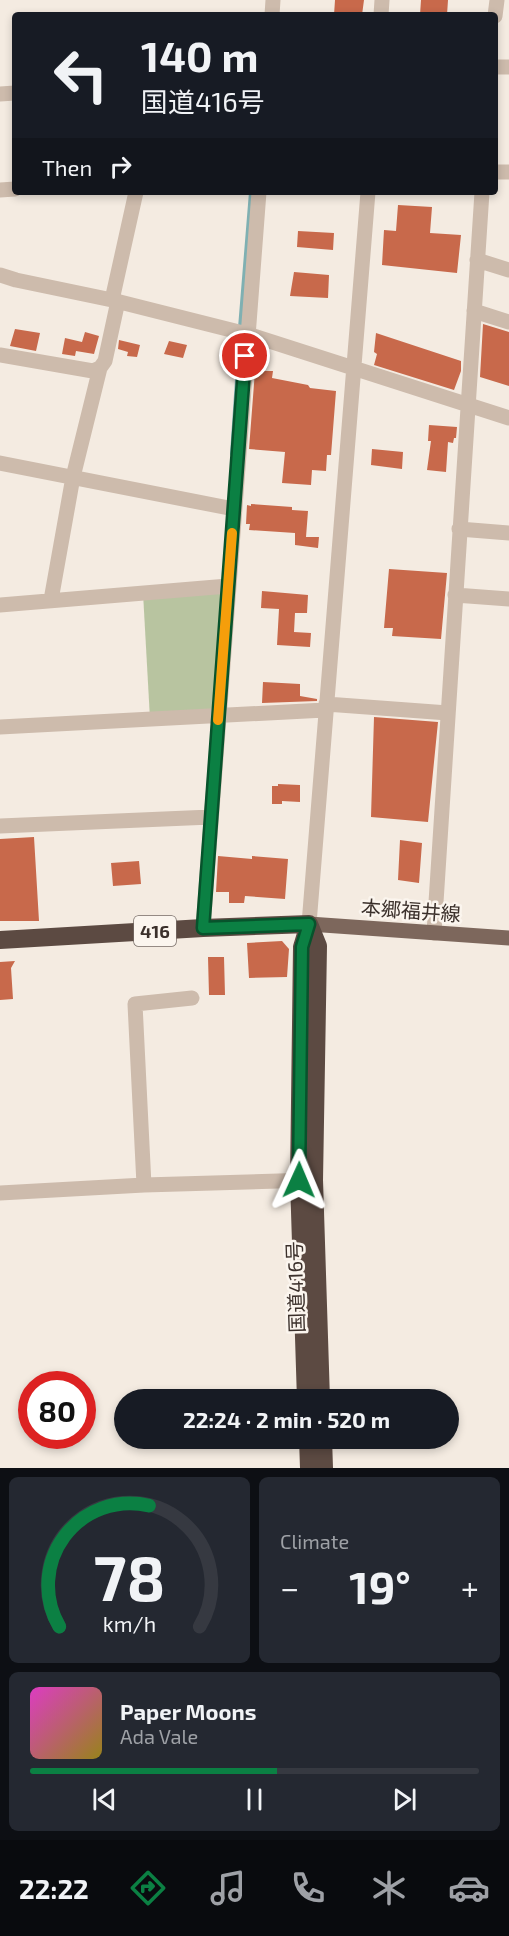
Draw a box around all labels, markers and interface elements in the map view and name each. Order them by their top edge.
text: 140 m [141,30,258,80]
icon: left [42,36,120,114]
text: 国道416号 [141,85,265,117]
icon: right [104,150,137,183]
text: Then [42,154,92,180]
pin [219,330,270,381]
icon: arrive [228,339,261,372]
street label: 本郷福井線 [360,895,462,925]
road number: 416 [134,916,176,946]
position arrow [267,1148,331,1212]
street label: 国道416号 [281,1241,309,1333]
speed limit sign: 80 [18,1371,96,1449]
text: 22:24 · 2 min · 520 m [183,1406,390,1432]
text: Climate [280,1529,349,1553]
text: 78 [94,1539,165,1614]
text: 19° [349,1559,411,1613]
text: − [280,1567,299,1607]
text: + [461,1567,479,1607]
text: km/h [103,1611,156,1636]
text: Paper Moons [120,1698,256,1724]
text: Ada Vale [120,1724,198,1748]
icon: previous [88,1783,121,1816]
icon: pause [238,1783,271,1816]
icon: next [388,1783,421,1816]
icon: directions [127,1867,169,1909]
icon: music [207,1867,249,1909]
icon: phone [287,1867,329,1909]
icon: climate [368,1867,410,1909]
icon: car [448,1867,490,1909]
text: 22:22 [19,1872,89,1904]

